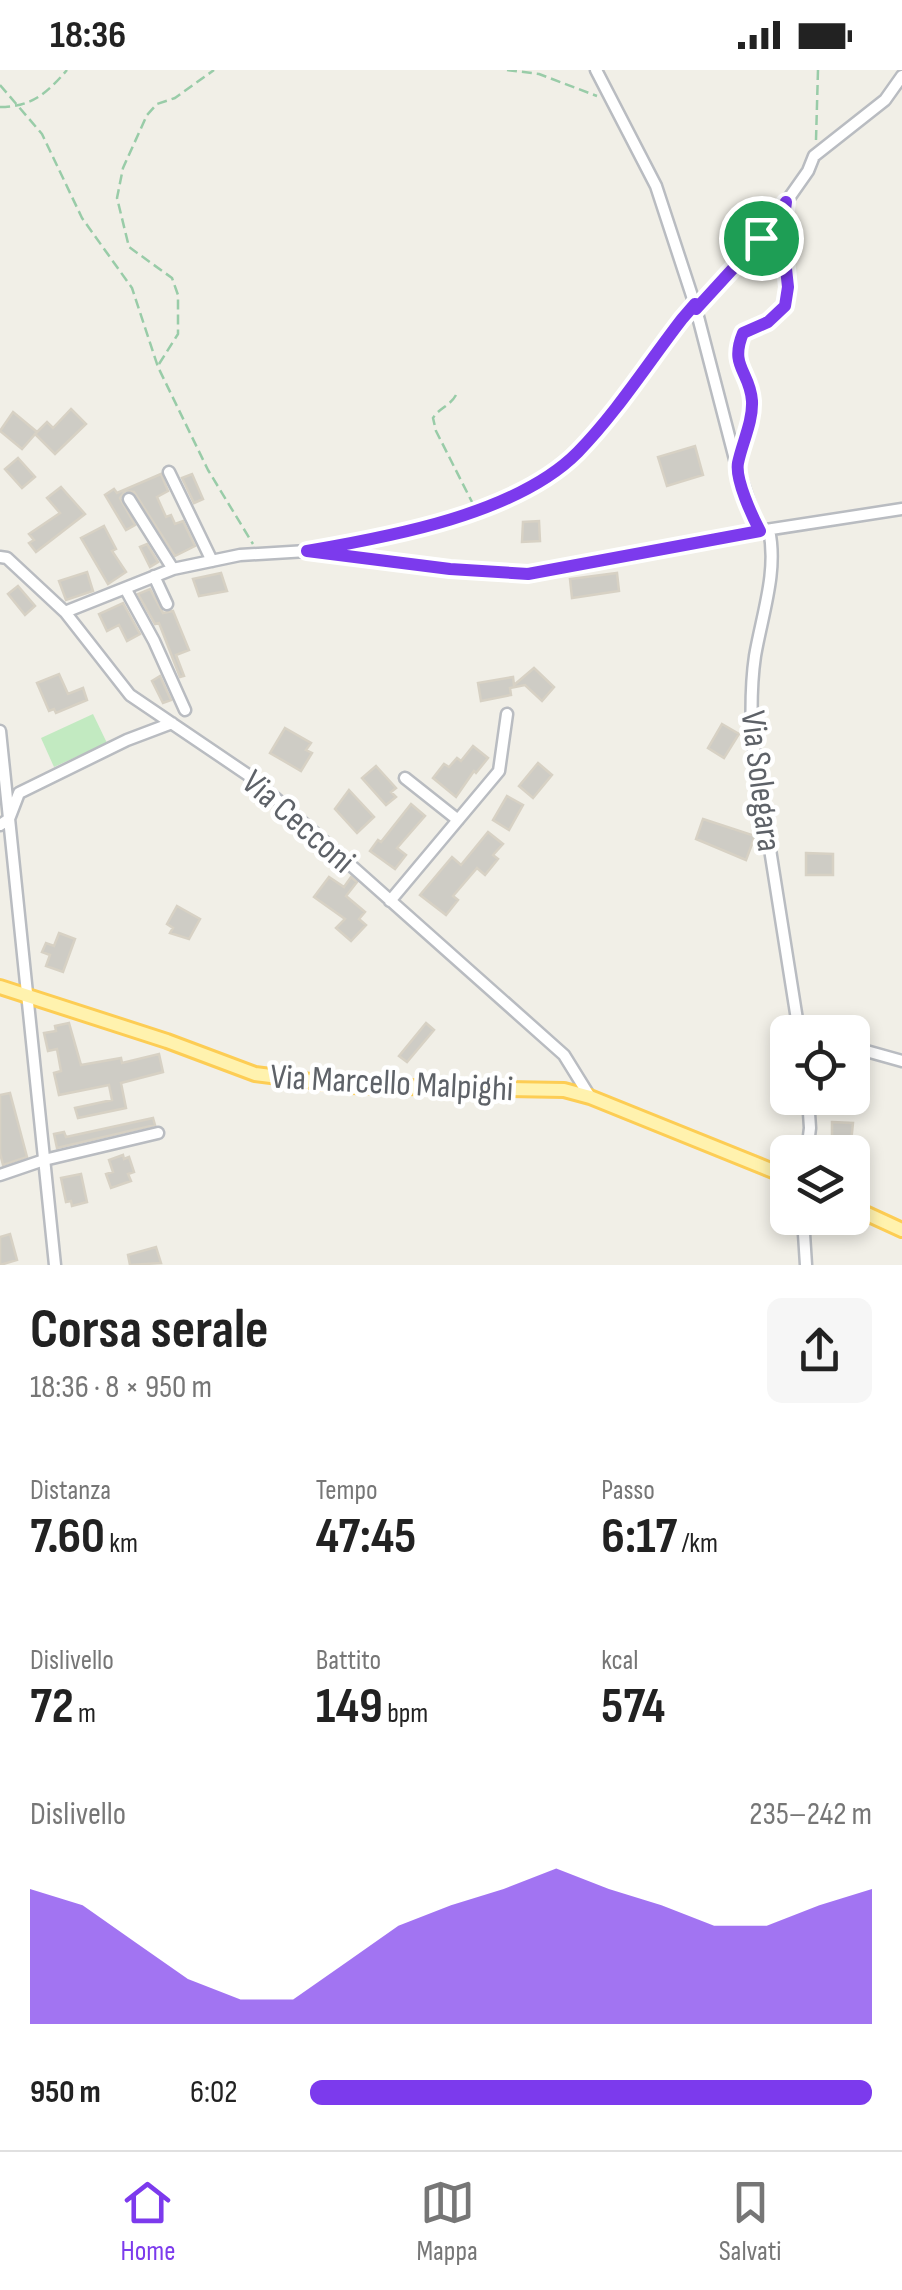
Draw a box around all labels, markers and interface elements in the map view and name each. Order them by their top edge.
text: 18:36 [50,13,126,58]
pin [719,196,804,281]
icon: arrive [734,211,789,266]
street label: Via Solegara [731,708,790,854]
street label: Via Cecconi [233,761,363,883]
map controls [770,1015,870,1235]
button: locate [770,1015,870,1115]
street label: Via Marcello Malpighi [269,1056,515,1111]
button: layers [770,1135,870,1235]
text: Corsa serale [30,1297,269,1364]
button: share [767,1298,872,1403]
text: 18:36 · 8 × 950 m [30,1368,212,1407]
text: Distanza [30,1474,111,1507]
text: Tempo [316,1474,378,1507]
text: Passo [601,1474,655,1507]
text: 7.60 [30,1507,105,1567]
text: 47:45 [316,1507,416,1567]
text: 6:17 [601,1507,677,1567]
text: km [105,1527,138,1560]
text: /km [677,1527,718,1560]
text: Dislivello [30,1644,114,1677]
text: Battito [316,1644,381,1677]
text: kcal [601,1644,638,1677]
text: 72 [30,1677,74,1737]
text: 149 [316,1677,383,1737]
text: 574 [601,1677,665,1737]
text: m [74,1697,96,1730]
text: bpm [383,1697,428,1730]
text: Dislivello [30,1795,126,1834]
text: 235–242 m [749,1795,872,1834]
text: 950 m [30,2073,101,2112]
text: 6:02 [190,2073,238,2112]
tab: Home [120,2175,176,2268]
tab: Mappa [416,2175,478,2268]
tab: Salvati [719,2175,782,2268]

